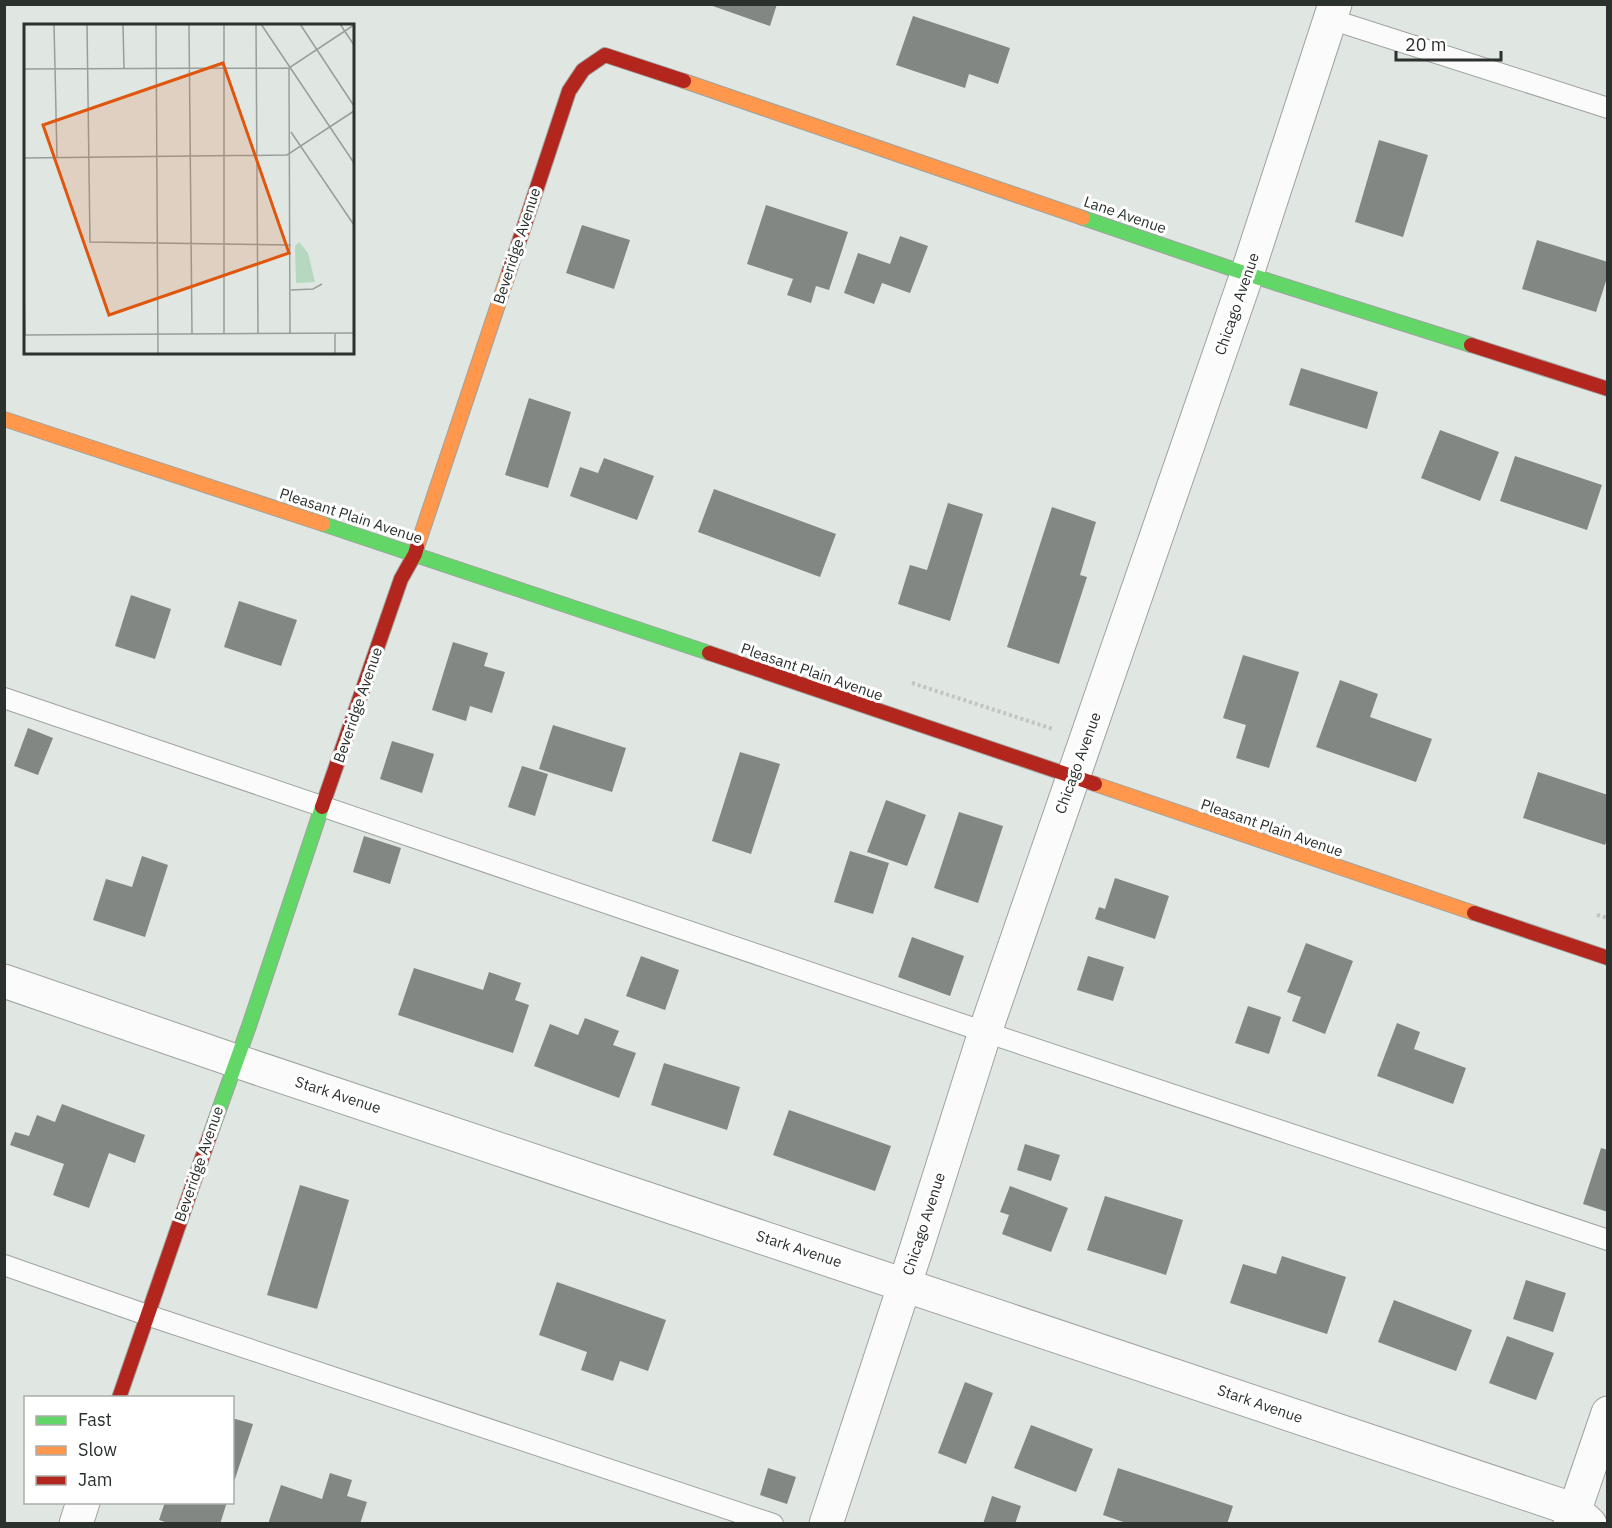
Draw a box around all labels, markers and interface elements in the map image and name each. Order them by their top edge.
inset map [24,24,354,354]
scale bar [1396,24,1501,62]
text: 20 m [1405,33,1447,56]
street label: Beveridge Avenue [489,185,544,306]
street label: Lane Avenue [1081,192,1169,237]
street label: Chicago Avenue [1210,250,1263,358]
street label: Pleasant Plain Avenue [277,483,425,548]
street label: Pleasant Plain Avenue [739,638,886,705]
street label: Beveridge Avenue [329,645,386,765]
street label: Chicago Avenue [1050,709,1105,816]
street label: Pleasant Plain Avenue [1199,794,1346,861]
street label: Stark Avenue [293,1072,383,1117]
street label: Beveridge Avenue [170,1104,227,1224]
street label: Chicago Avenue [898,1170,949,1278]
street label: Stark Avenue [754,1226,844,1271]
street label: Stark Avenue [1215,1380,1305,1427]
legend [24,1396,234,1504]
text: Fast [78,1408,112,1431]
text: Slow [78,1438,117,1461]
text: Jam [78,1468,113,1491]

